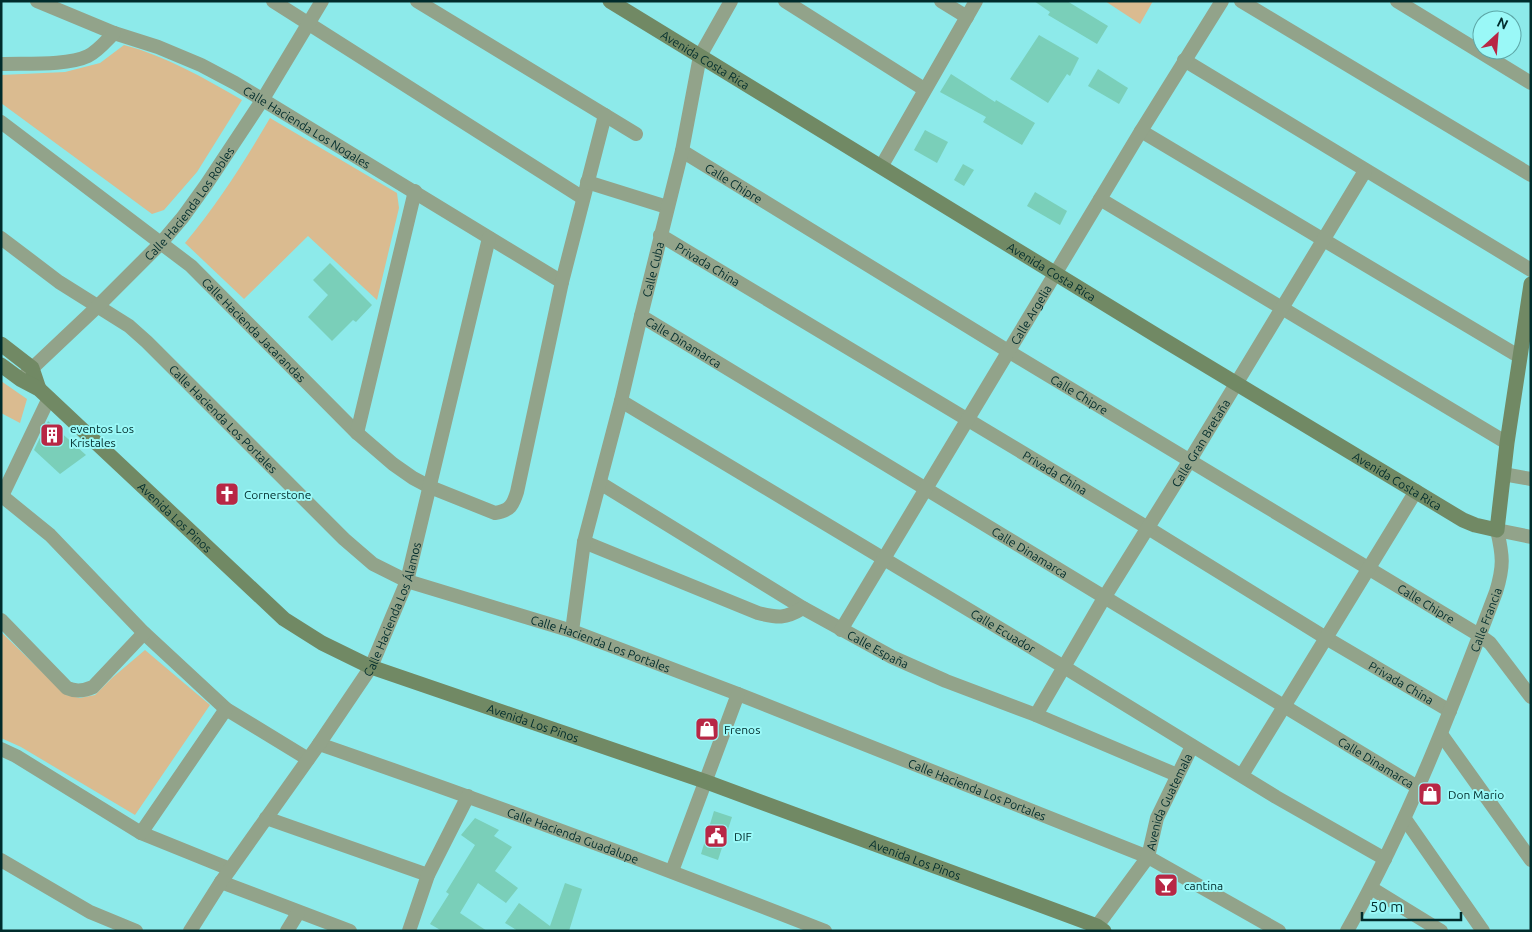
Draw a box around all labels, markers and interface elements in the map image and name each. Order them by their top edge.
north arrow [1472,10,1522,60]
text: N [1494,14,1511,33]
street label: Avenida Costa Rica [659,27,752,91]
street label: Calle Hacienda Los Nogales [241,83,373,170]
street label: Calle Hacienda Los Robles [141,144,236,263]
street label: Calle Chipre [703,160,765,205]
street label: Avenida Costa Rica [1005,239,1098,303]
street label: Calle Cuba [639,240,666,298]
street label: Privada China [673,240,743,288]
street label: Calle Hacienda Jacarandas [200,275,309,384]
street label: Calle Argelia [1008,282,1054,347]
street label: Calle Dinamarca [643,314,724,370]
street label: Calle Hacienda Los Portales [167,362,280,475]
street label: Calle Chipre [1049,372,1111,416]
street label: Calle Gran Bretaña [1169,397,1232,489]
building icon: eventos Los Kristales [39,422,65,448]
place label: eventos Los Kristales [70,422,134,449]
street label: Privada China [1021,448,1090,497]
street label: Avenida Costa Rica [1351,449,1444,512]
street label: Avenida Los Pinos [136,479,215,555]
church icon: Cornerstone [214,481,240,507]
place label: Cornerstone [244,488,311,501]
street label: Calle Dinamarca [990,524,1070,580]
street label: Calle Hacienda Los Álamos [360,541,423,678]
street label: Calle Chipre [1395,581,1457,626]
street label: Calle Francia [1467,586,1503,654]
street label: Calle Ecuador [969,606,1038,655]
street label: Calle Hacienda Los Portales [529,612,672,674]
street label: Calle España [845,627,911,670]
street label: Privada China [1367,658,1436,706]
street label: Avenida Los Pinos [486,701,581,744]
shop icon: Frenos [694,716,720,742]
place label: Frenos [724,723,760,736]
street label: Calle Dinamarca [1336,734,1417,790]
street label: Avenida Guatemala [1143,751,1194,851]
street label: Calle Hacienda Los Portales [906,756,1048,822]
shop icon: Don Mario [1417,781,1443,807]
place label: Don Mario [1448,788,1504,801]
street label: Calle Hacienda Guadalupe [505,805,641,865]
public building icon: DIF [703,823,729,849]
place label: DIF [734,830,752,843]
street label: Avenida Los Pinos [868,836,963,882]
bar icon: cantina [1153,872,1179,898]
place label: cantina [1184,879,1223,892]
scale bar [1362,890,1461,922]
text: 50 m [1370,898,1403,915]

